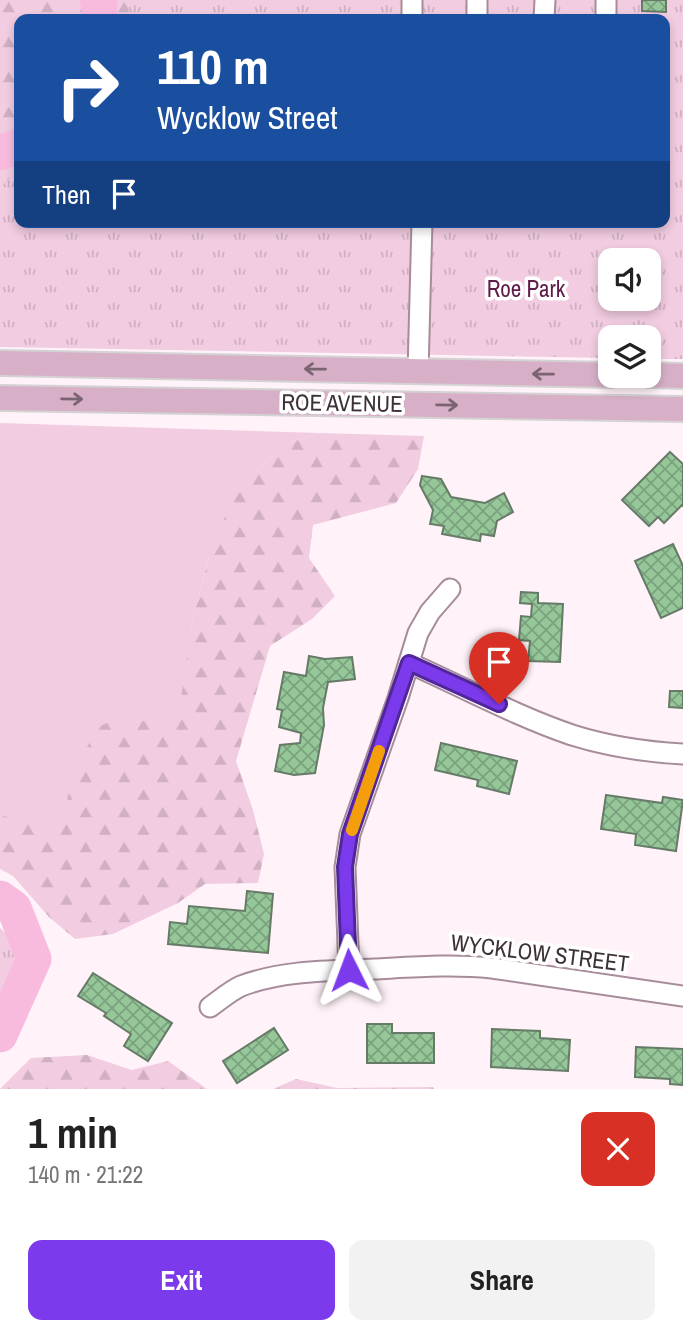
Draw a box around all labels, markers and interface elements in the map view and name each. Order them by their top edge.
text: 110 m [157,33,269,99]
icon: right [42,42,133,133]
text: Wycklow Street [157,96,338,139]
icon: arrive [105,175,143,213]
text: Then [42,177,91,212]
map controls [598,248,661,388]
button: sound [598,248,661,311]
park label: Roe Park [487,273,566,304]
button: layers [598,325,661,388]
one-way arrow [304,363,327,376]
one-way arrow [531,367,554,380]
street label: ROE AVENUE [281,386,403,419]
one-way arrow [61,392,84,406]
one-way arrow [435,398,458,412]
pin [469,632,529,704]
icon: arrive [480,643,518,681]
street label: WYCKLOW STREET [449,926,631,979]
position arrow [312,933,386,1007]
text: 1 min [28,1105,118,1161]
button: close [581,1112,655,1186]
text: 140 m · 21:22 [28,1159,143,1190]
button: Exit [28,1240,335,1320]
button: Share [349,1240,655,1320]

